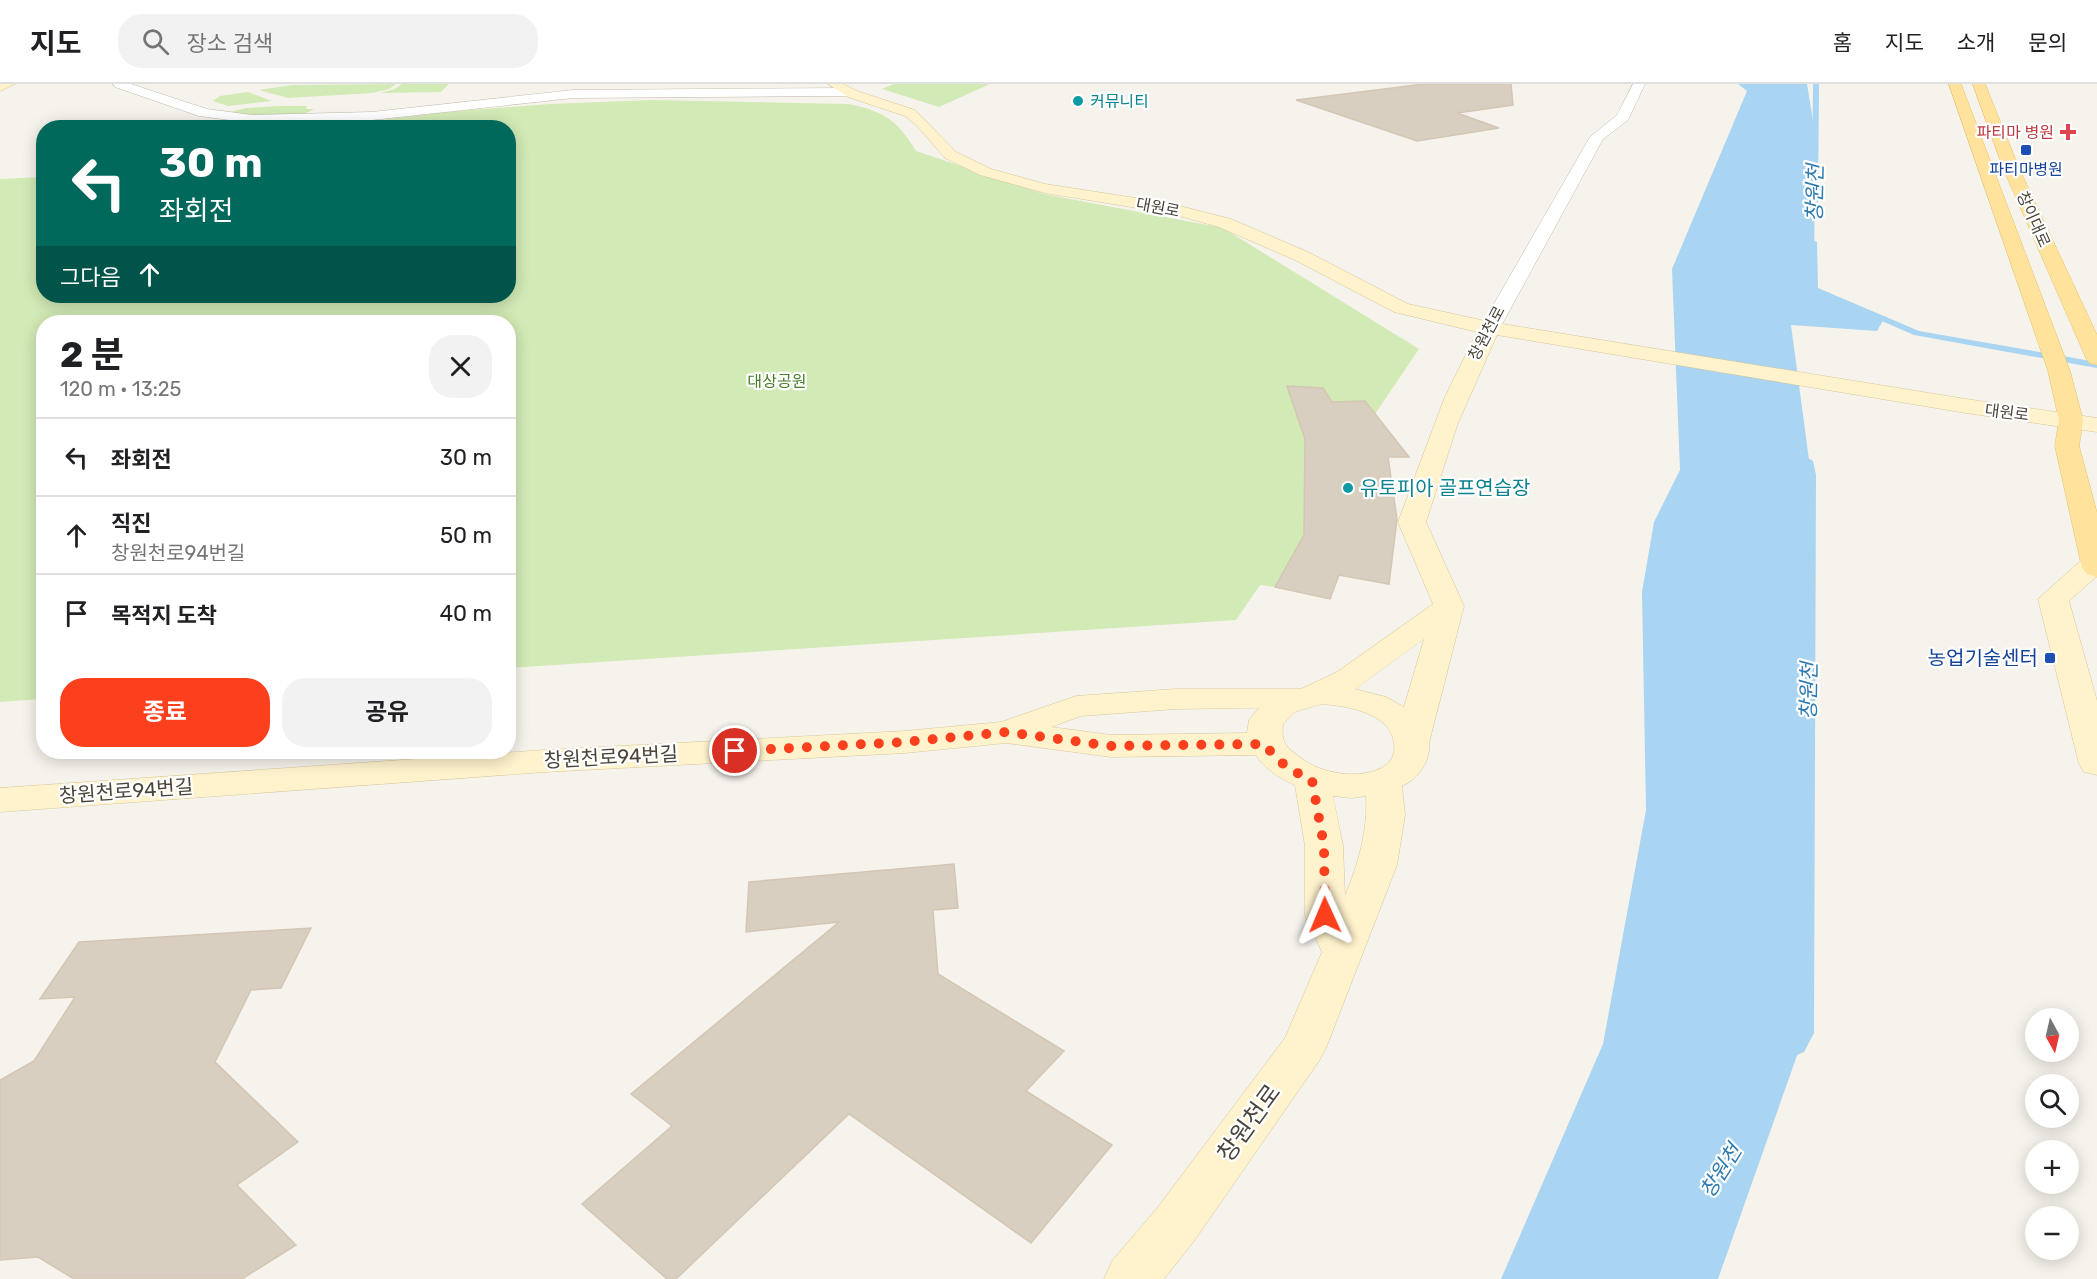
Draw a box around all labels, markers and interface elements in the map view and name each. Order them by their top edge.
search box [118,14,538,68]
icon: search [139,25,172,58]
text: 지도 [30,27,82,60]
text: 장소 검색 [187,30,273,57]
text: 홈 [1833,30,1852,55]
text: 지도 [1885,30,1924,55]
text: 소개 [1957,30,1995,55]
text: 문의 [2028,30,2067,55]
place label: 커뮤니티 [1090,92,1149,111]
marker: 커뮤니티 [1071,94,1085,108]
place label: 파티마 병원 [1976,123,2054,142]
marker: 파티마 병원 [2059,123,2077,141]
text: 30 m [159,138,263,188]
marker: 파티마병원 [2019,143,2033,157]
icon: left [60,144,138,222]
place label: 파티마병원 [1989,160,2063,179]
water label: 창원천 [1801,161,1828,222]
street label: 창이대로 [2013,188,2054,250]
street label: 대원로 [1134,194,1182,221]
text: 좌회전 [159,195,234,227]
icon: ahead [133,258,166,291]
text: 그다음 [60,264,121,291]
street label: 창원천로 [1464,303,1509,364]
text: 2 분 [60,333,124,376]
button: close [429,335,492,398]
park label: 대상공원 [748,372,806,391]
text: 120 m · 13:25 [60,377,181,401]
street label: 대원로 [1984,400,2030,425]
icon: left [60,441,93,474]
text: 30 m [440,444,492,471]
text: 좌회전 [111,446,172,473]
place label: 유토피아 골프연습장 [1360,476,1531,500]
marker: 유토피아 골프연습장 [1341,481,1355,495]
text: 직진 [111,510,151,537]
icon: ahead [60,519,93,552]
text: 50 m [440,522,492,549]
text: 창원천로94번길 [111,541,245,565]
icon: arrive [60,597,93,630]
text: 40 m [439,600,492,627]
text: 목적지 도착 [111,602,217,629]
place label: 농업기술센터 [1928,646,2038,670]
marker: 농업기술센터 [2043,651,2057,665]
water label: 창원천 [1795,659,1822,720]
button: 종료 [60,678,270,747]
button: 공유 [282,678,492,747]
pin [709,725,760,776]
icon: arrive [718,734,751,767]
street label: 창원천로94번길 [543,741,679,773]
street label: 창원천로94번길 [58,774,194,808]
position arrow [1293,883,1357,947]
north arrow [2025,1008,2079,1062]
map controls [2025,1008,2079,1260]
button: search [2025,1074,2079,1128]
street label: 창원천로 [1212,1079,1286,1167]
water label: 창원천 [1695,1137,1748,1202]
button: + [2025,1140,2079,1194]
button: − [2025,1206,2079,1260]

